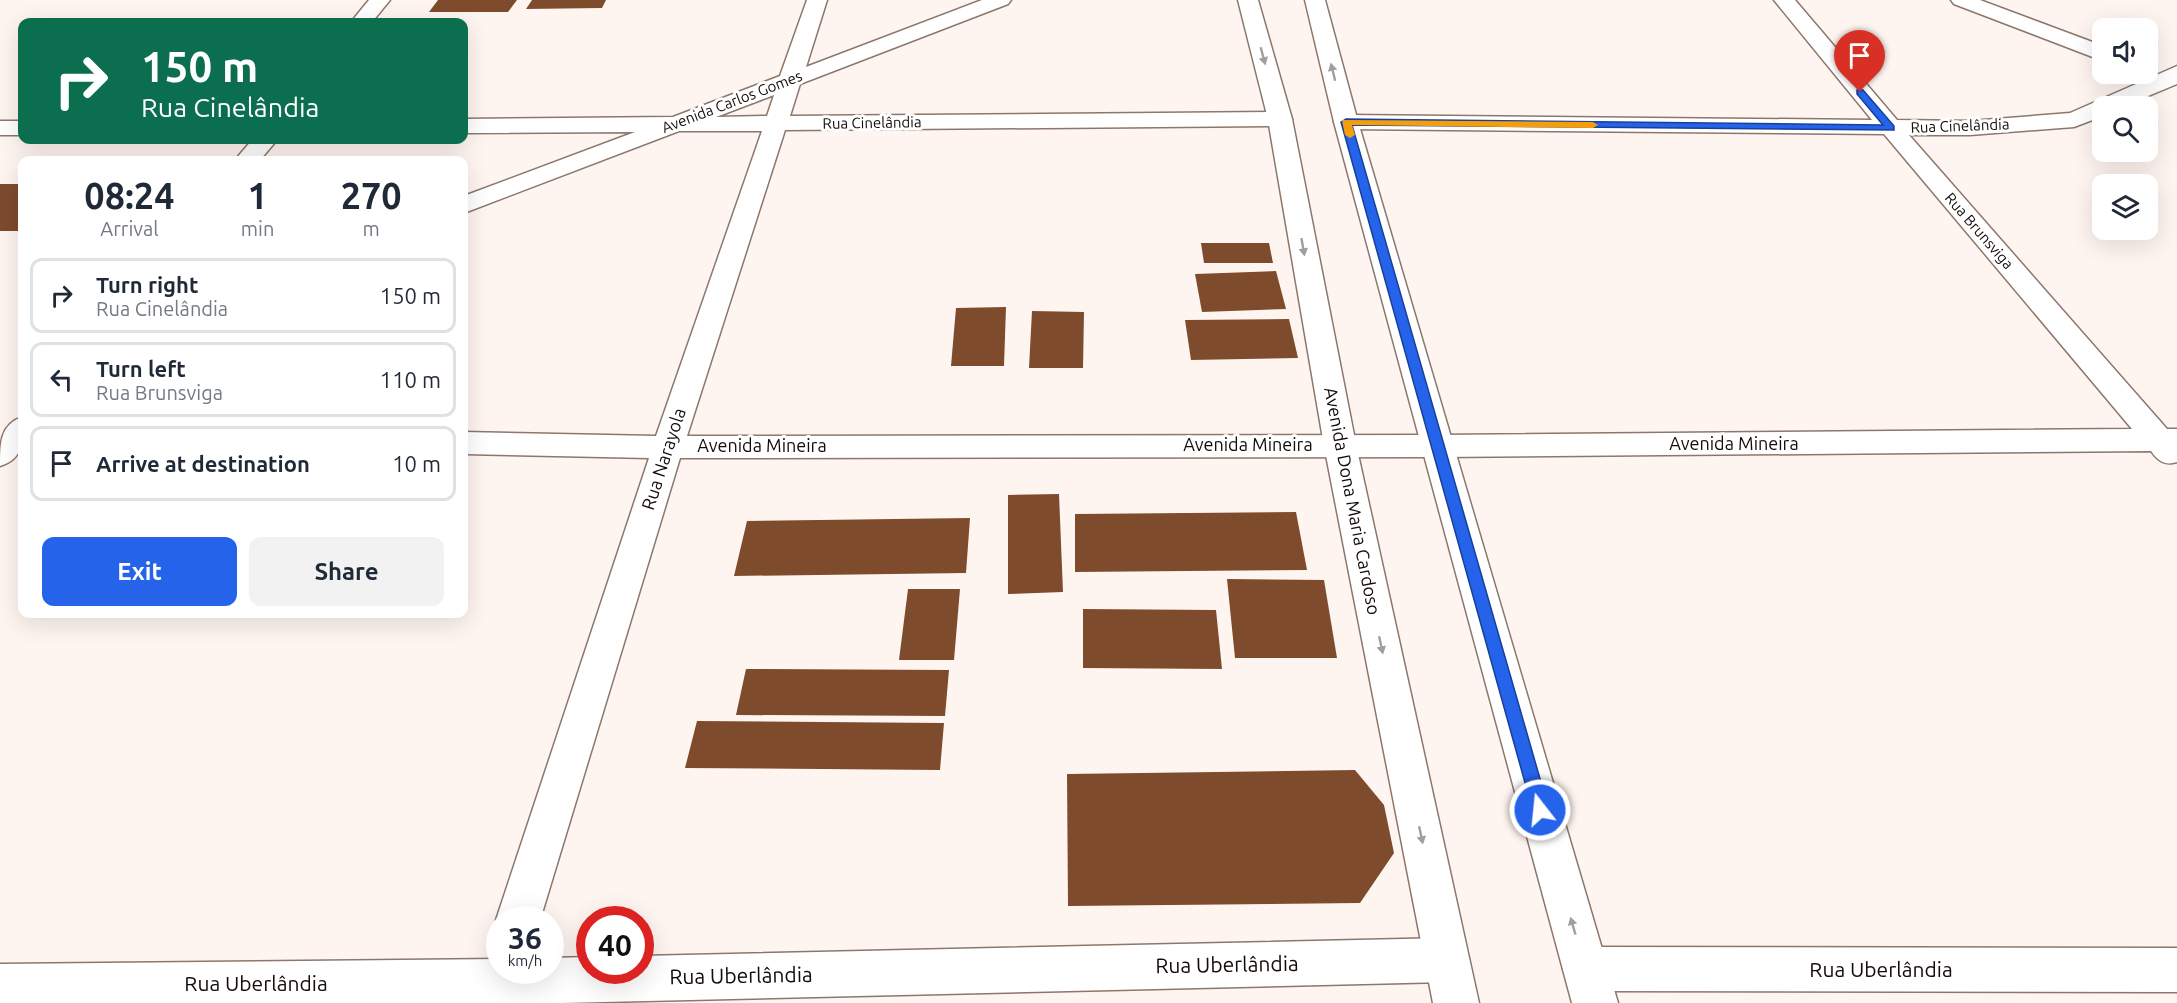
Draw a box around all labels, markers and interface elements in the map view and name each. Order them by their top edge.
map controls [2092,18,2158,240]
button: sound [2092,18,2158,84]
pin [1834,30,1885,92]
icon: arrive [1843,39,1876,72]
icon: right [42,42,120,120]
text: 150 m [141,43,258,90]
one-way arrow [1259,48,1268,66]
one-way arrow [1328,62,1338,81]
street label: Avenida Carlos Gomes [659,67,804,136]
text: Rua Cinelândia [141,92,319,122]
button: search [2092,96,2158,162]
street label: Rua Cinelândia [822,113,922,132]
street label: Rua Cinelândia [1910,115,2010,136]
button: layers [2092,174,2158,240]
text: 08:24 [84,175,174,216]
text: 1 [247,175,268,216]
text: 270 [341,175,402,216]
street label: Rua Brunsviga [1942,189,2017,272]
text: Arrival [100,217,159,240]
text: min [241,217,274,240]
text: m [363,217,380,240]
one-way arrow [1299,238,1308,257]
text: Turn right [96,272,198,297]
icon: right [45,279,78,312]
text: 150 m [380,283,441,308]
text: Rua Cinelândia [96,297,228,320]
text: Turn left [96,356,186,381]
icon: left [45,363,78,396]
text: 110 m [380,367,441,392]
text: Rua Brunsviga [96,381,223,404]
street label: Avenida Dona Maria Cardoso [1321,385,1385,616]
street label: Rua Narayola [637,405,689,512]
street label: Avenida Mineira [1669,433,1799,453]
street label: Avenida Mineira [1183,434,1313,454]
street label: Avenida Mineira [697,435,827,455]
icon: arrive [45,447,78,480]
text: Arrive at destination [96,451,310,476]
text: 10 m [392,451,441,476]
button: Exit [42,537,237,606]
button: Share [249,537,444,606]
one-way arrow [1377,635,1386,654]
position arrow [1508,778,1572,842]
one-way arrow [1417,826,1426,845]
speed limit sign: 40 [576,906,654,984]
one-way arrow [1568,917,1577,935]
text: 36 [508,921,542,955]
street label: Rua Uberlândia [1155,951,1299,977]
text: km/h [508,952,542,969]
street label: Rua Uberlândia [1809,957,1953,981]
street label: Rua Uberlândia [669,962,813,988]
street label: Rua Uberlândia [184,971,328,995]

